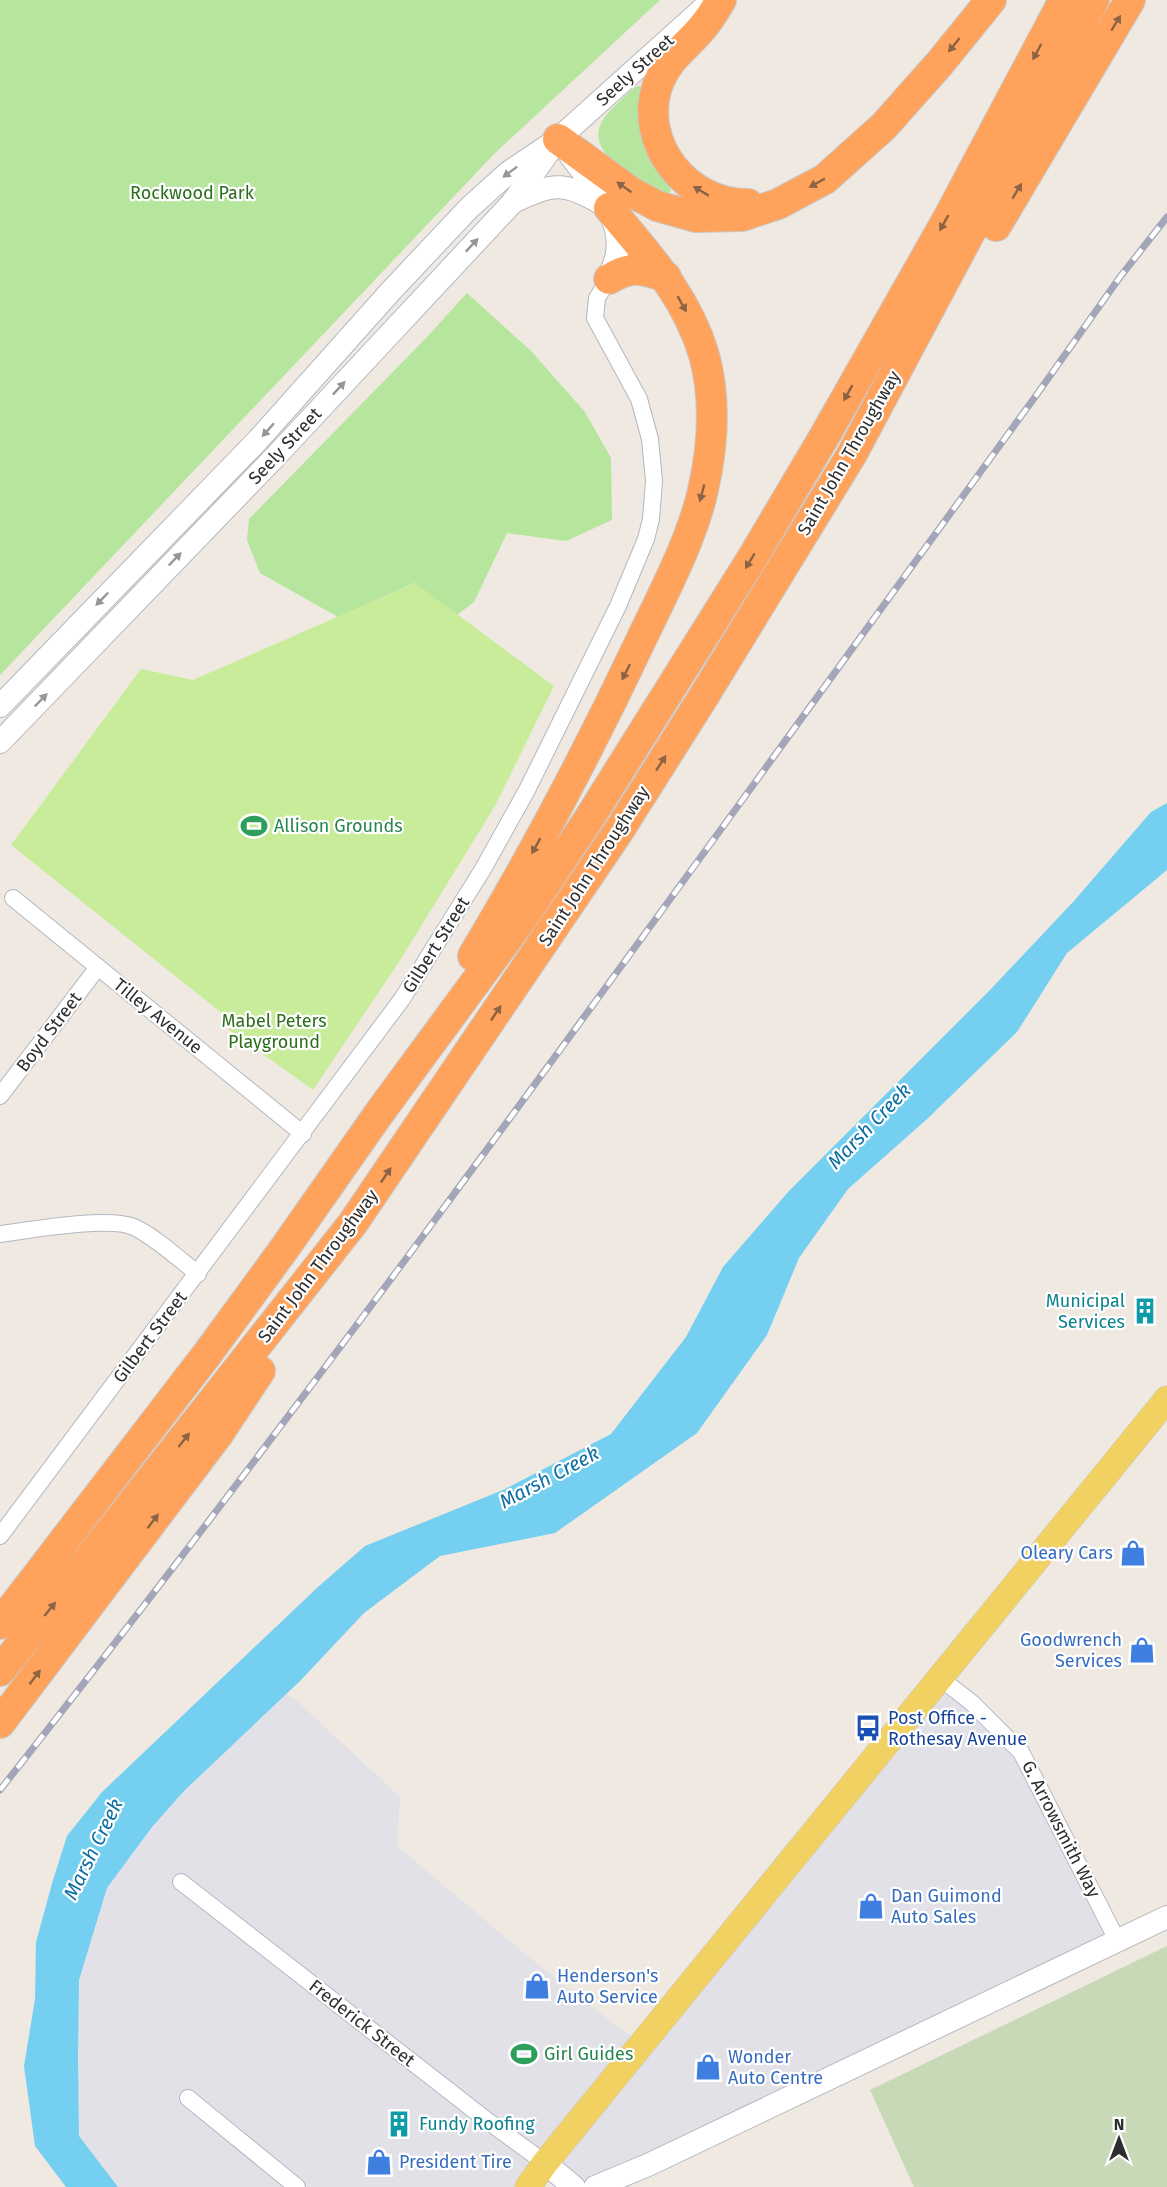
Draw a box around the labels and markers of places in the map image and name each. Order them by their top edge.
sports icon: Allison Grounds [239,811,269,841]
place label: Allison Grounds [274,815,403,837]
place label: Municipal Services [1046,1290,1125,1333]
building icon: Municipal Services [1130,1296,1160,1326]
shop icon: Oleary Cars [1118,1538,1148,1568]
place label: Oleary Cars [1021,1542,1113,1564]
place label: Goodwrench Services [1020,1629,1122,1672]
shop icon: Goodwrench Services [1127,1635,1157,1665]
place label: Post Office - Rothesay Avenue [888,1707,1027,1750]
bus stop icon: Post Office - Rothesay Avenue [853,1713,883,1743]
place label: Dan Guimond Auto Sales [891,1885,1002,1928]
shop icon: Dan Guimond Auto Sales [856,1891,886,1921]
place label: Henderson's Auto Service [557,1965,658,2008]
shop icon: Henderson's Auto Service [522,1971,552,2001]
sports icon: Girl Guides [509,2039,539,2069]
place label: Girl Guides [544,2043,633,2065]
place label: Wonder Auto Centre [728,2046,823,2089]
shop icon: Wonder Auto Centre [693,2052,723,2082]
building icon: Fundy Roofing [384,2109,414,2139]
place label: Fundy Roofing [419,2113,535,2135]
shop icon: President Tire [364,2147,394,2177]
place label: President Tire [399,2151,512,2173]

